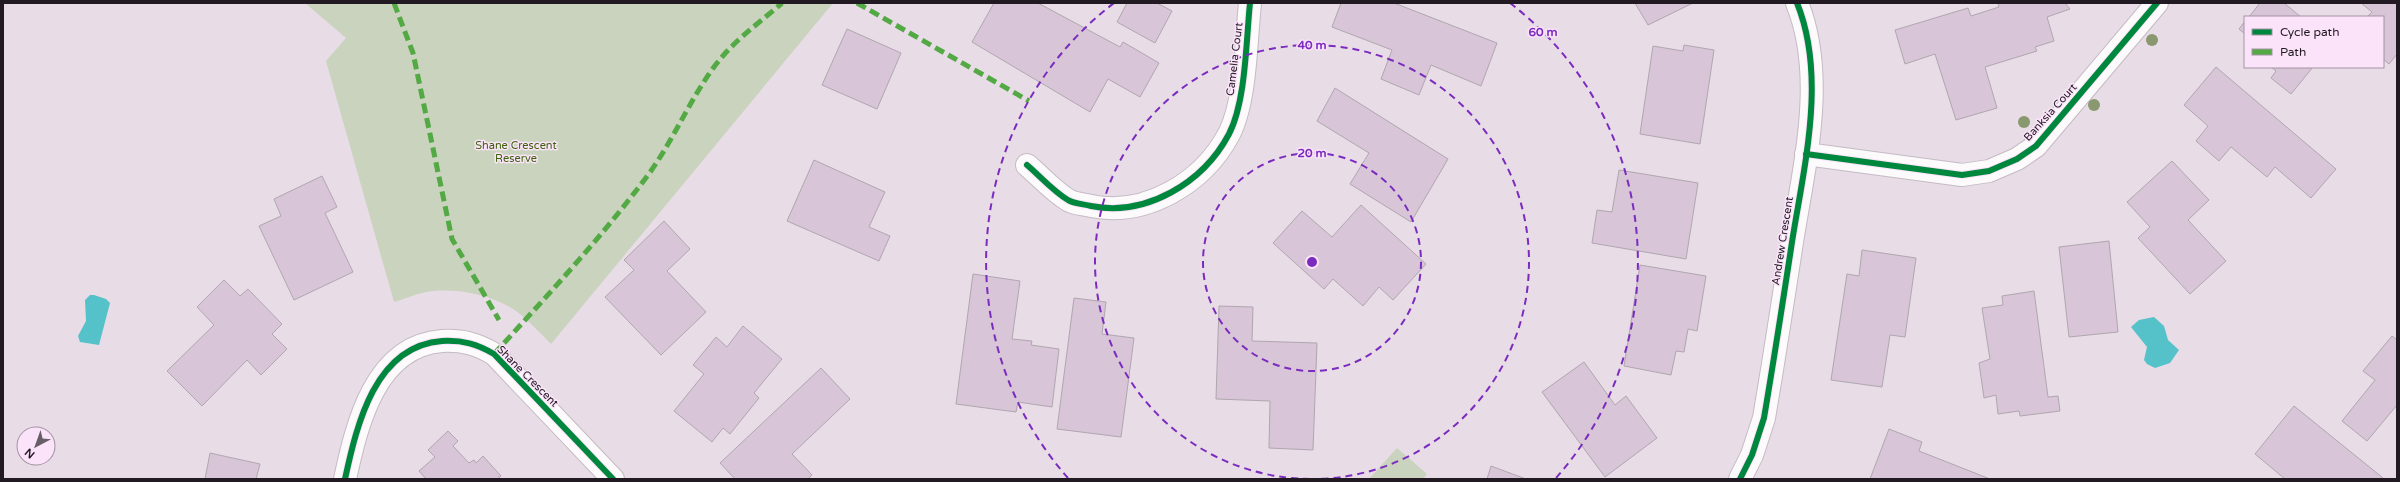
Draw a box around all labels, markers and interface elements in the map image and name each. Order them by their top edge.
legend [2244,16,2384,68]
street label: Camelia Court [1224,22,1245,97]
text: 60 m [1528,25,1558,39]
text: Cycle path [2280,25,2339,39]
text: 40 m [1297,38,1327,52]
text: Path [2280,45,2306,59]
street label: Banksia Court [2021,81,2080,144]
park label: Shane Crescent Reserve [475,139,557,165]
text: 20 m [1297,146,1327,160]
street label: Andrew Crescent [1769,196,1796,286]
centre of rings [1305,255,1319,269]
street label: Shane Crescent [494,343,561,410]
north arrow [16,426,56,466]
text: N [22,445,37,461]

